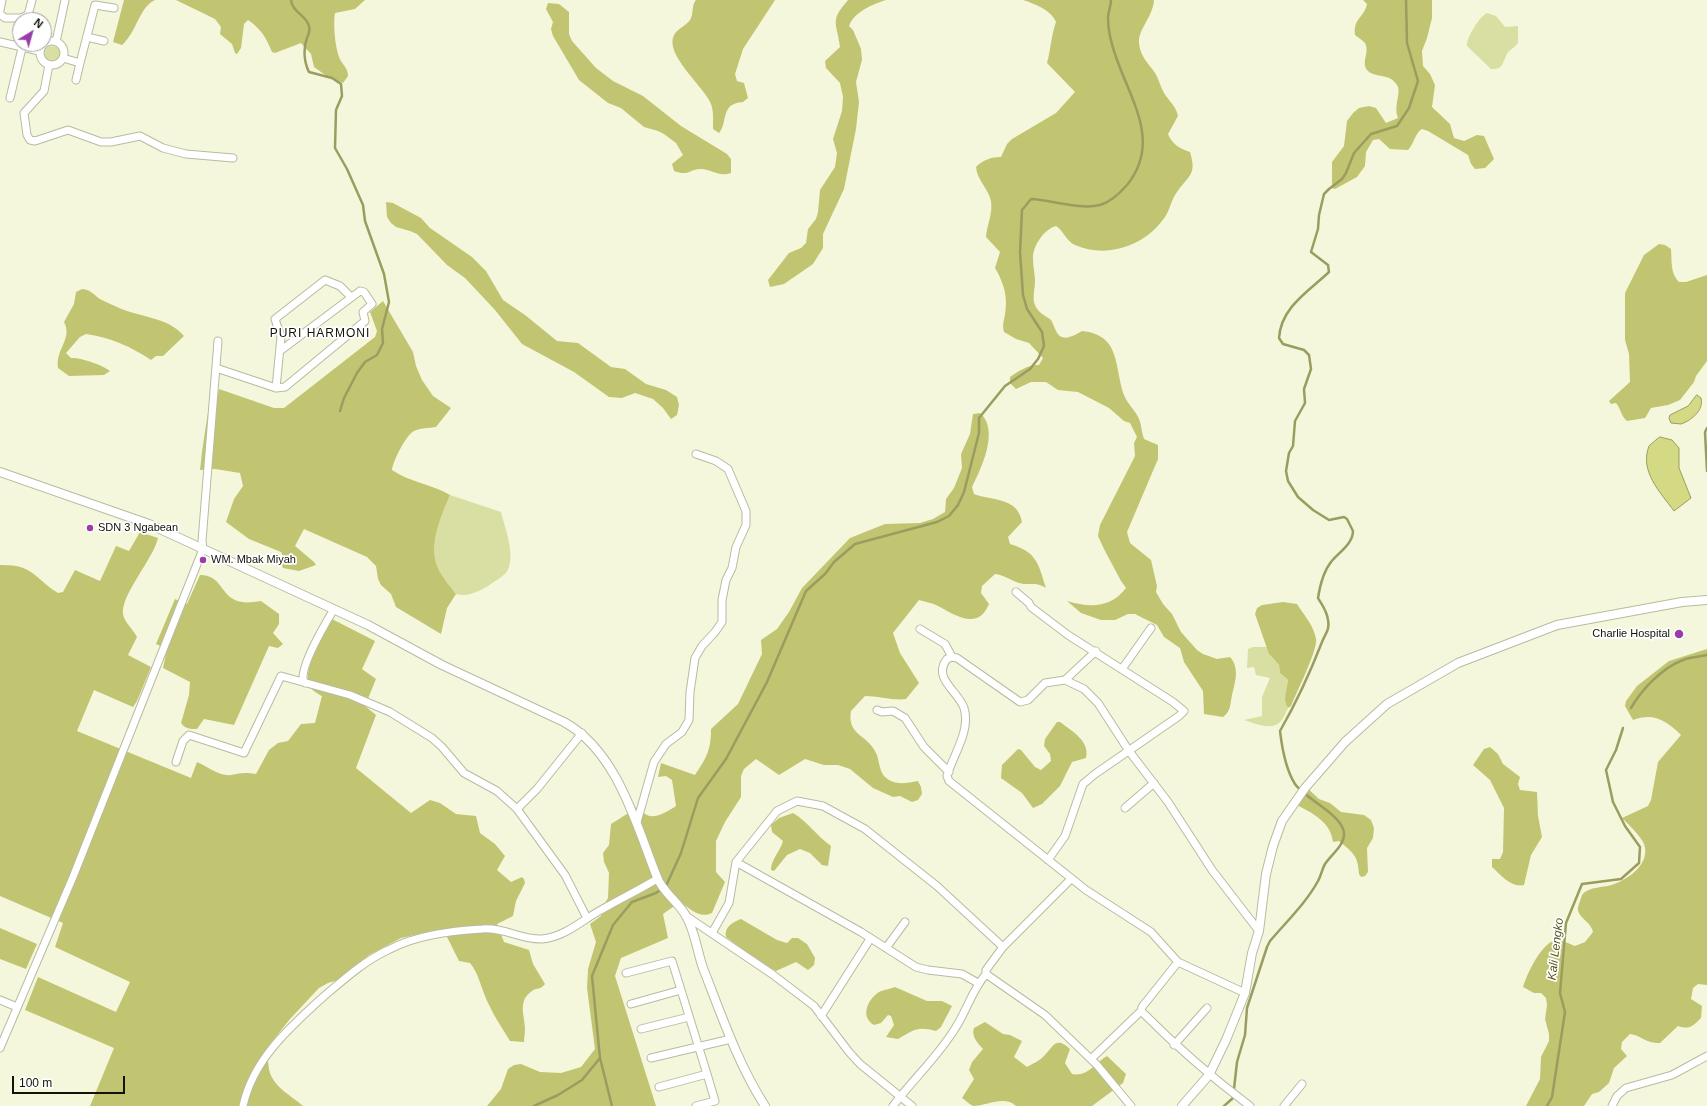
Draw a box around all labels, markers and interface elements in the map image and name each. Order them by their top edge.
north arrow [12,12,52,52]
text: N [32,16,45,30]
district label: PURI HARMONI [270,327,370,341]
place label: SDN 3 Ngabean [98,521,178,535]
marker: SDN 3 Ngabean [85,523,95,533]
place label: WM. Mbak Miyah [211,553,296,567]
marker: WM. Mbak Miyah [198,555,208,565]
place label: Charlie Hospital [1592,627,1670,641]
marker: Charlie Hospital [1673,628,1685,640]
water label: Kali Lengko [1545,917,1567,981]
scale bar [14,1068,127,1094]
text: 100 m [19,1076,52,1090]

